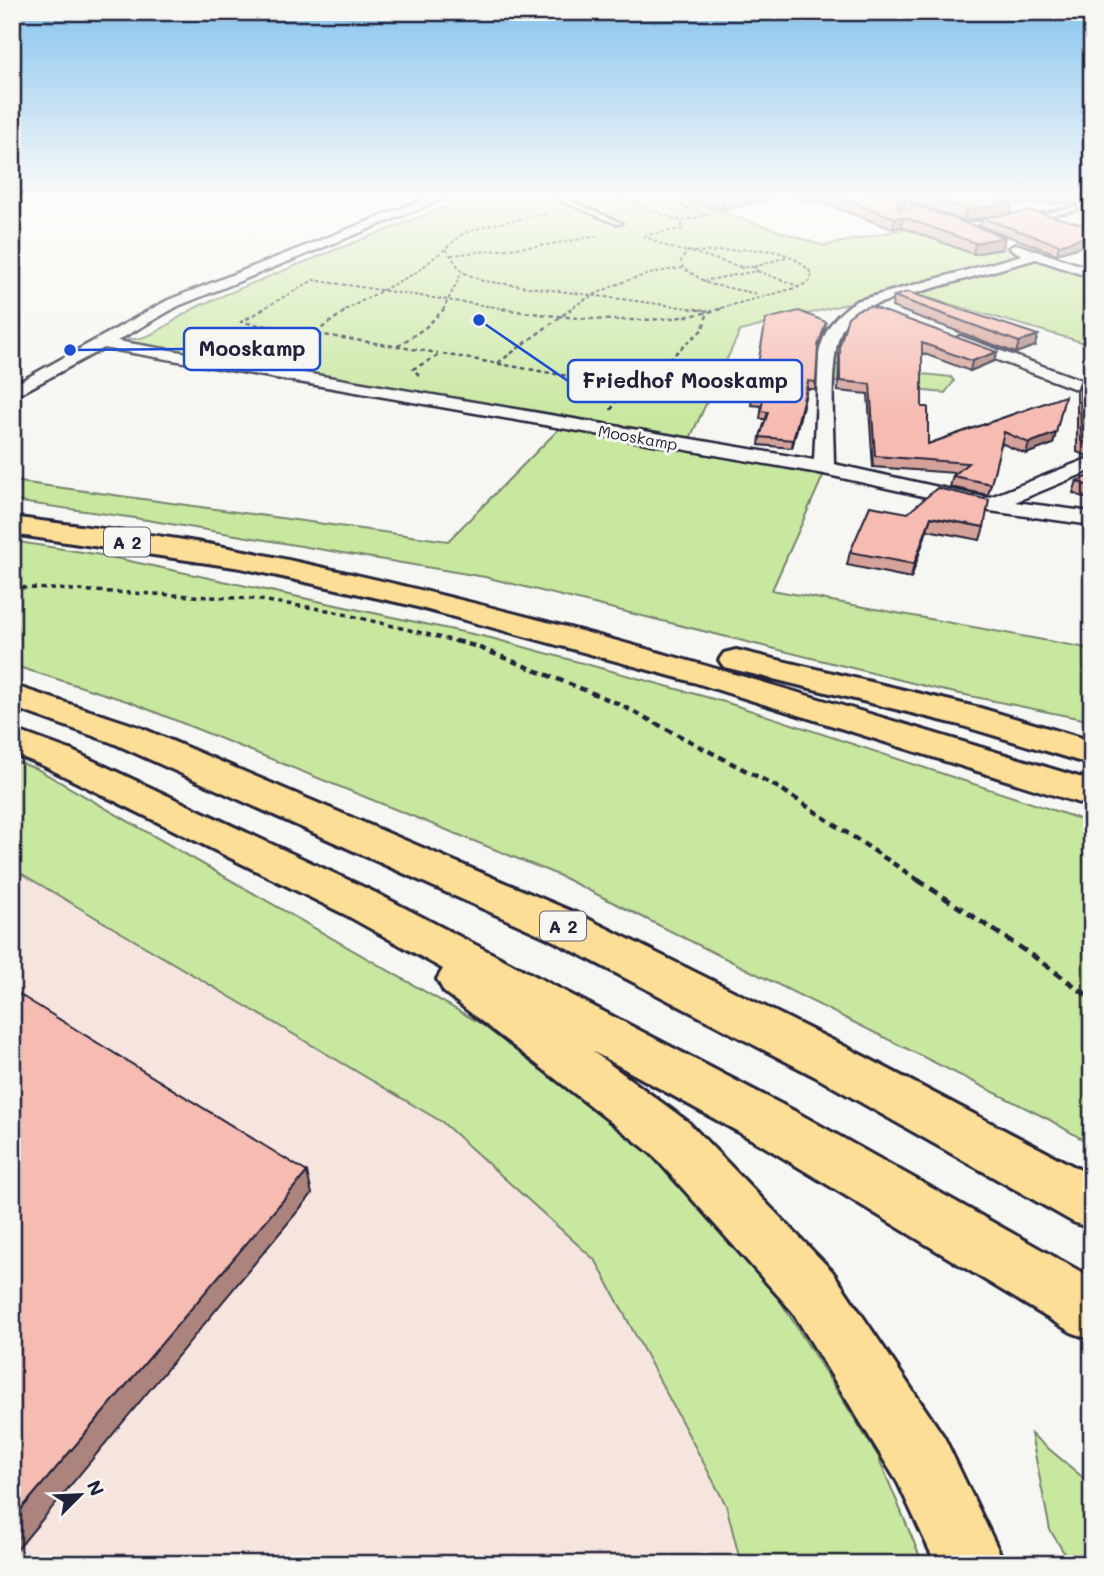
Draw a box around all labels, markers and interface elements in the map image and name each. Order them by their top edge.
callout: Mooskamp [184,328,320,370]
text: Mooskamp [198,334,306,361]
callout: Friedhof Mooskamp [568,360,802,402]
text: Friedhof Mooskamp [582,366,788,393]
street label: Mooskamp [596,420,680,454]
road number: A 2 [104,528,150,556]
road number: A 2 [540,911,586,940]
north arrow [46,1460,116,1530]
text: N [82,1476,110,1500]

